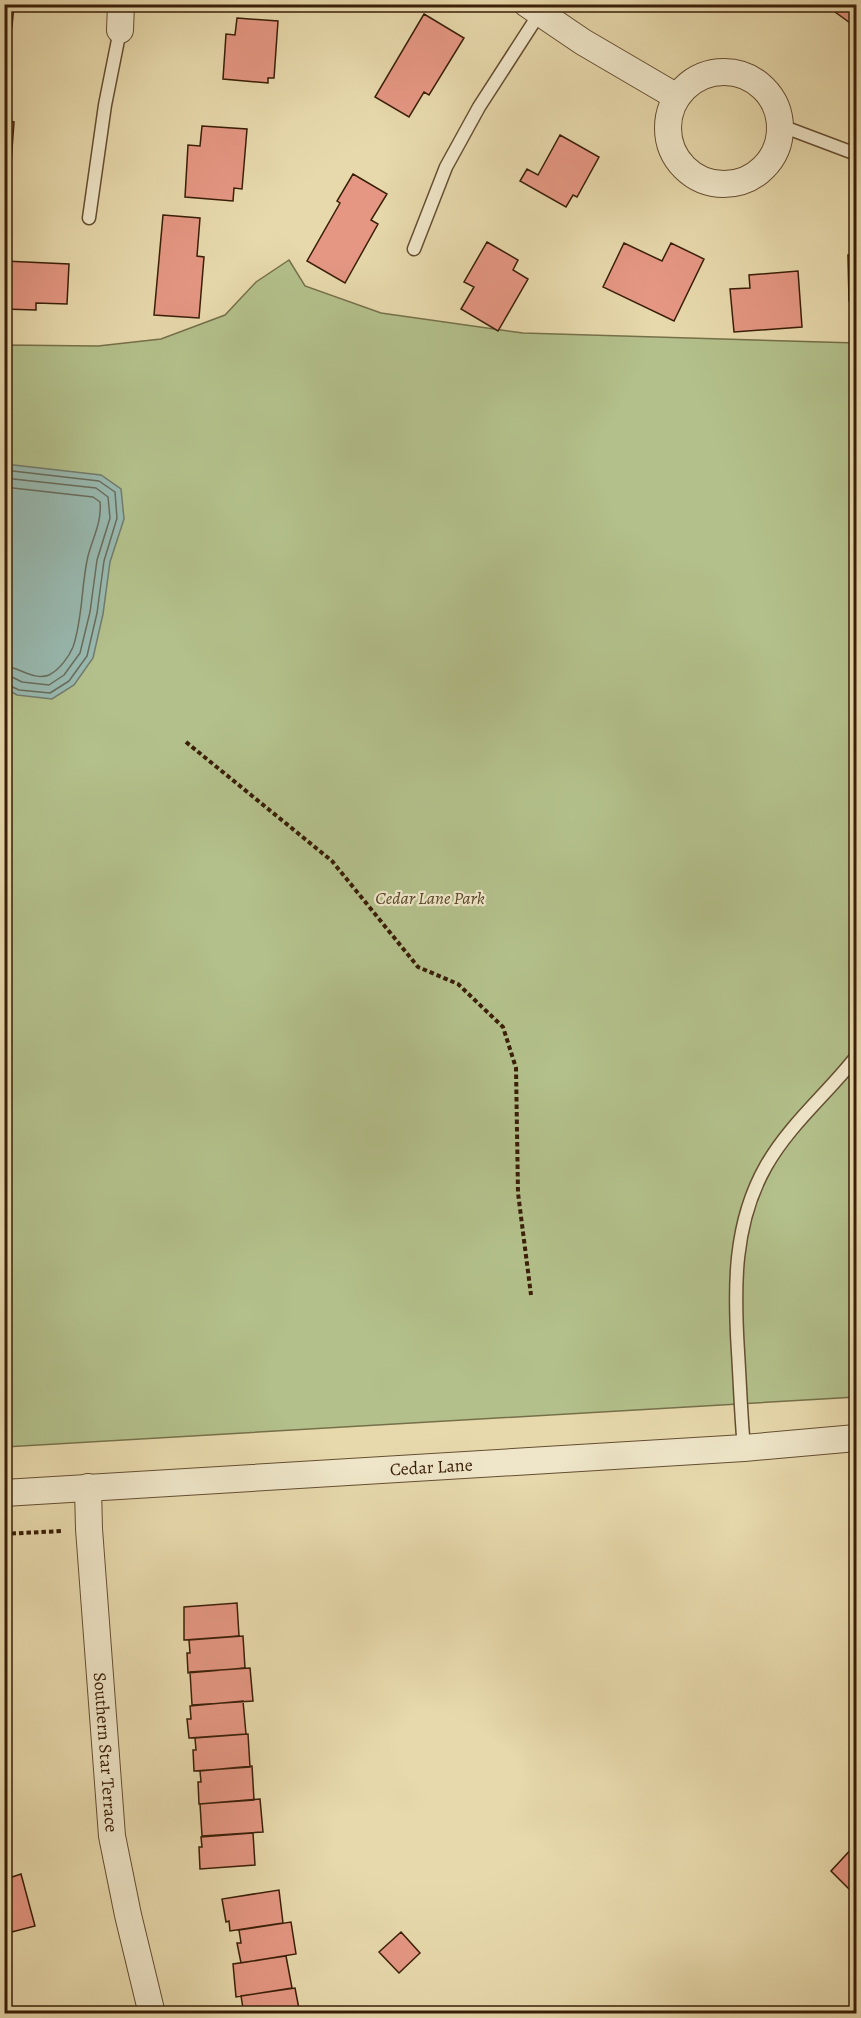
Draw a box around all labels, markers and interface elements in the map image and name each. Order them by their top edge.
park label: Cedar Lane Park [375,886,485,910]
street label: Cedar Lane [389,1453,473,1482]
street label: Southern Star Terrace [88,1671,124,1833]

